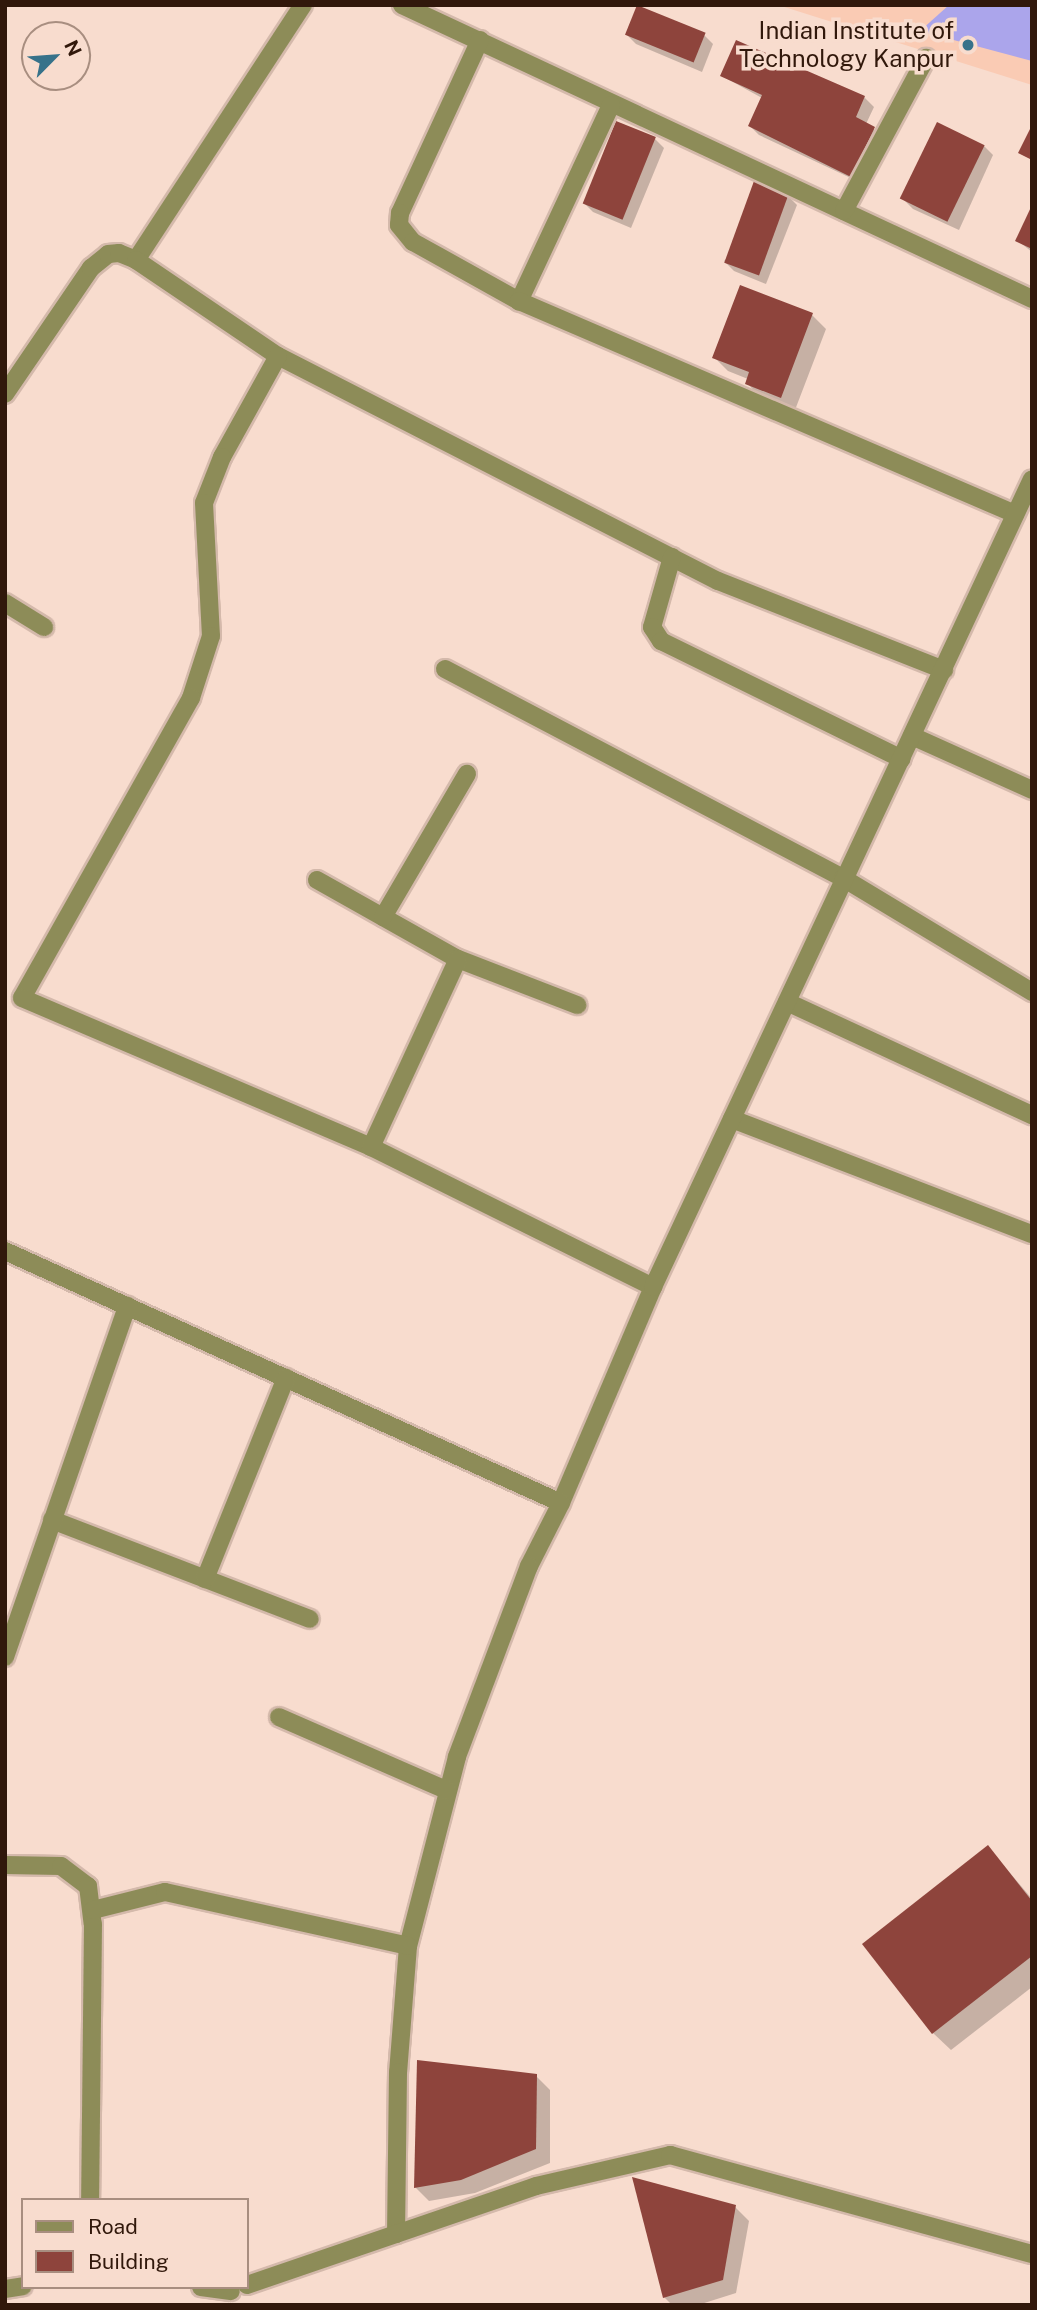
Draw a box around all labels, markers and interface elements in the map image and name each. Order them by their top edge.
place label: Indian Institute of Technology Kanpur [739,17,954,73]
north arrow [21,21,91,91]
text: N [60,37,86,59]
marker: Indian Institute of Technology Kanpur [960,37,976,53]
legend [21,2198,248,2289]
text: Road [88,2214,138,2239]
text: Building [88,2249,169,2274]

